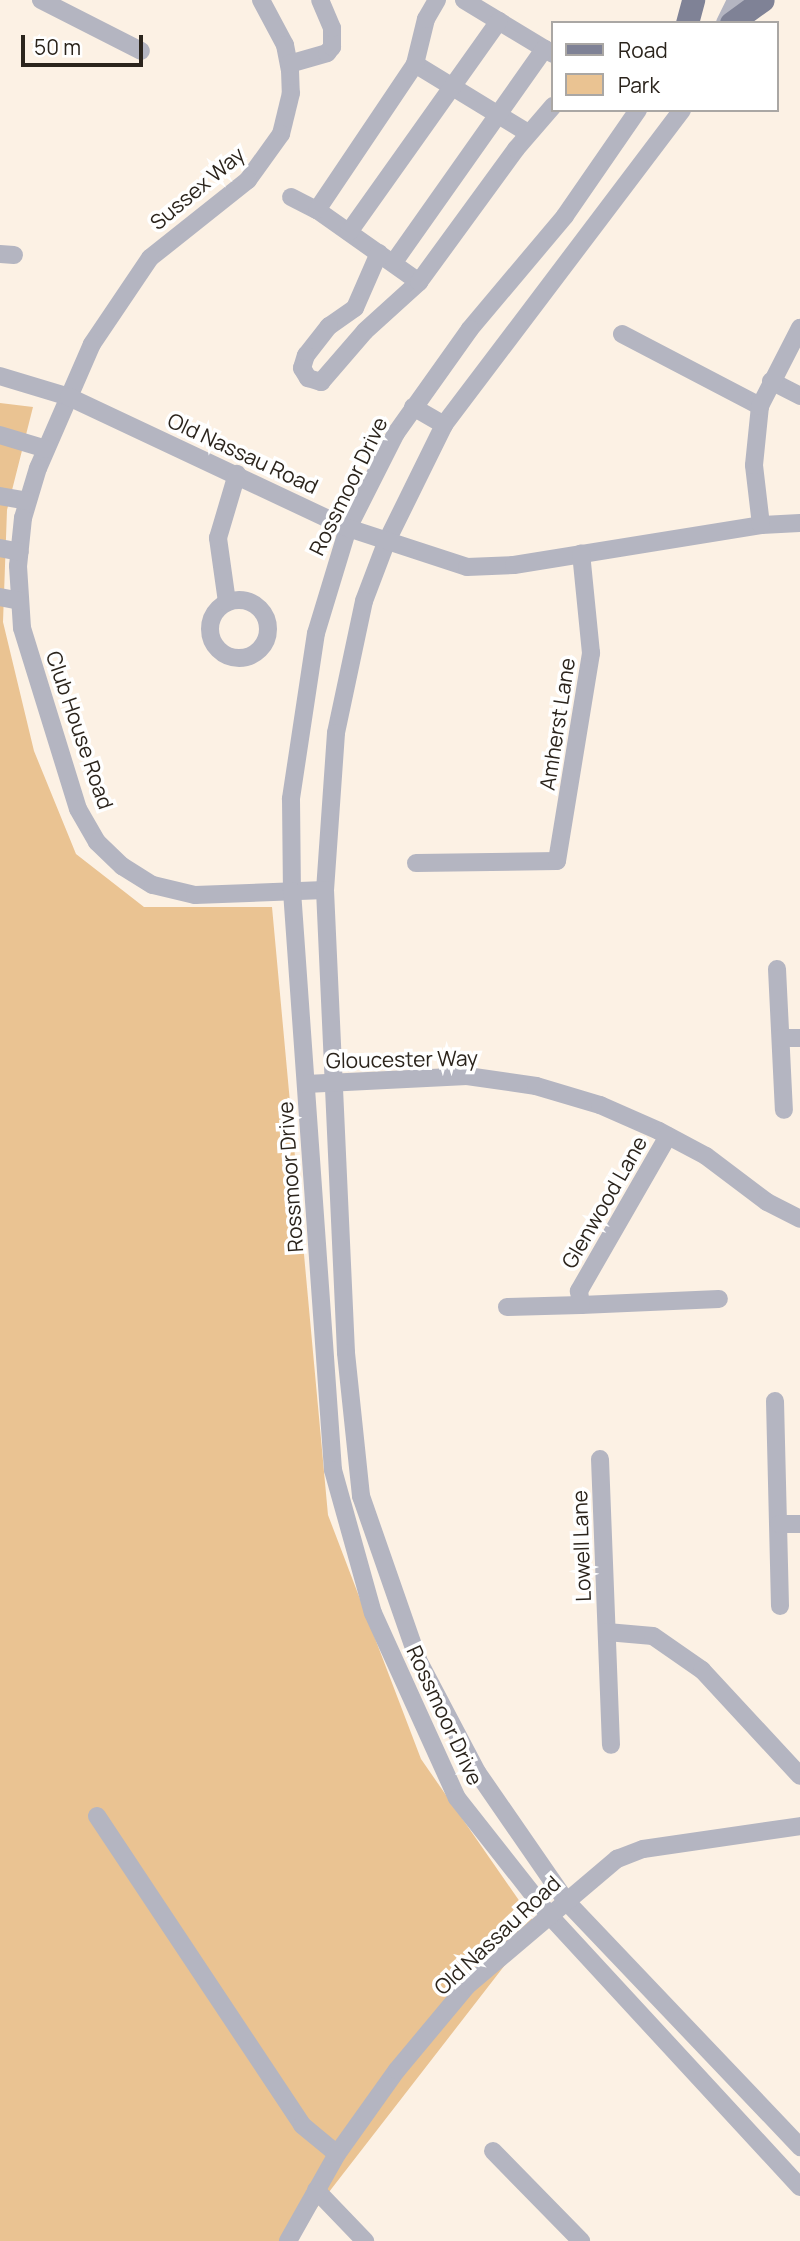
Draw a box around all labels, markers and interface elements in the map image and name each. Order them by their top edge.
scale bar [24,21,147,65]
legend [552,21,779,112]
text: 50 m [34,33,81,61]
text: Road [618,36,668,64]
text: Park [618,71,660,99]
street label: Sussex Way [145,141,249,235]
street label: Old Nassau Road [164,407,322,499]
street label: Rossmoor Drive [304,413,392,559]
street label: Club House Road [41,648,119,812]
street label: Amherst Lane [534,656,580,792]
street label: Gloucester Way [326,1045,478,1073]
street label: Rossmoor Drive [272,1101,308,1253]
street label: Glenwood Lane [556,1131,652,1273]
street label: Lowell Lane [566,1490,596,1602]
street label: Rossmoor Drive [402,1641,488,1789]
street label: Old Nassau Road [429,1870,565,2000]

